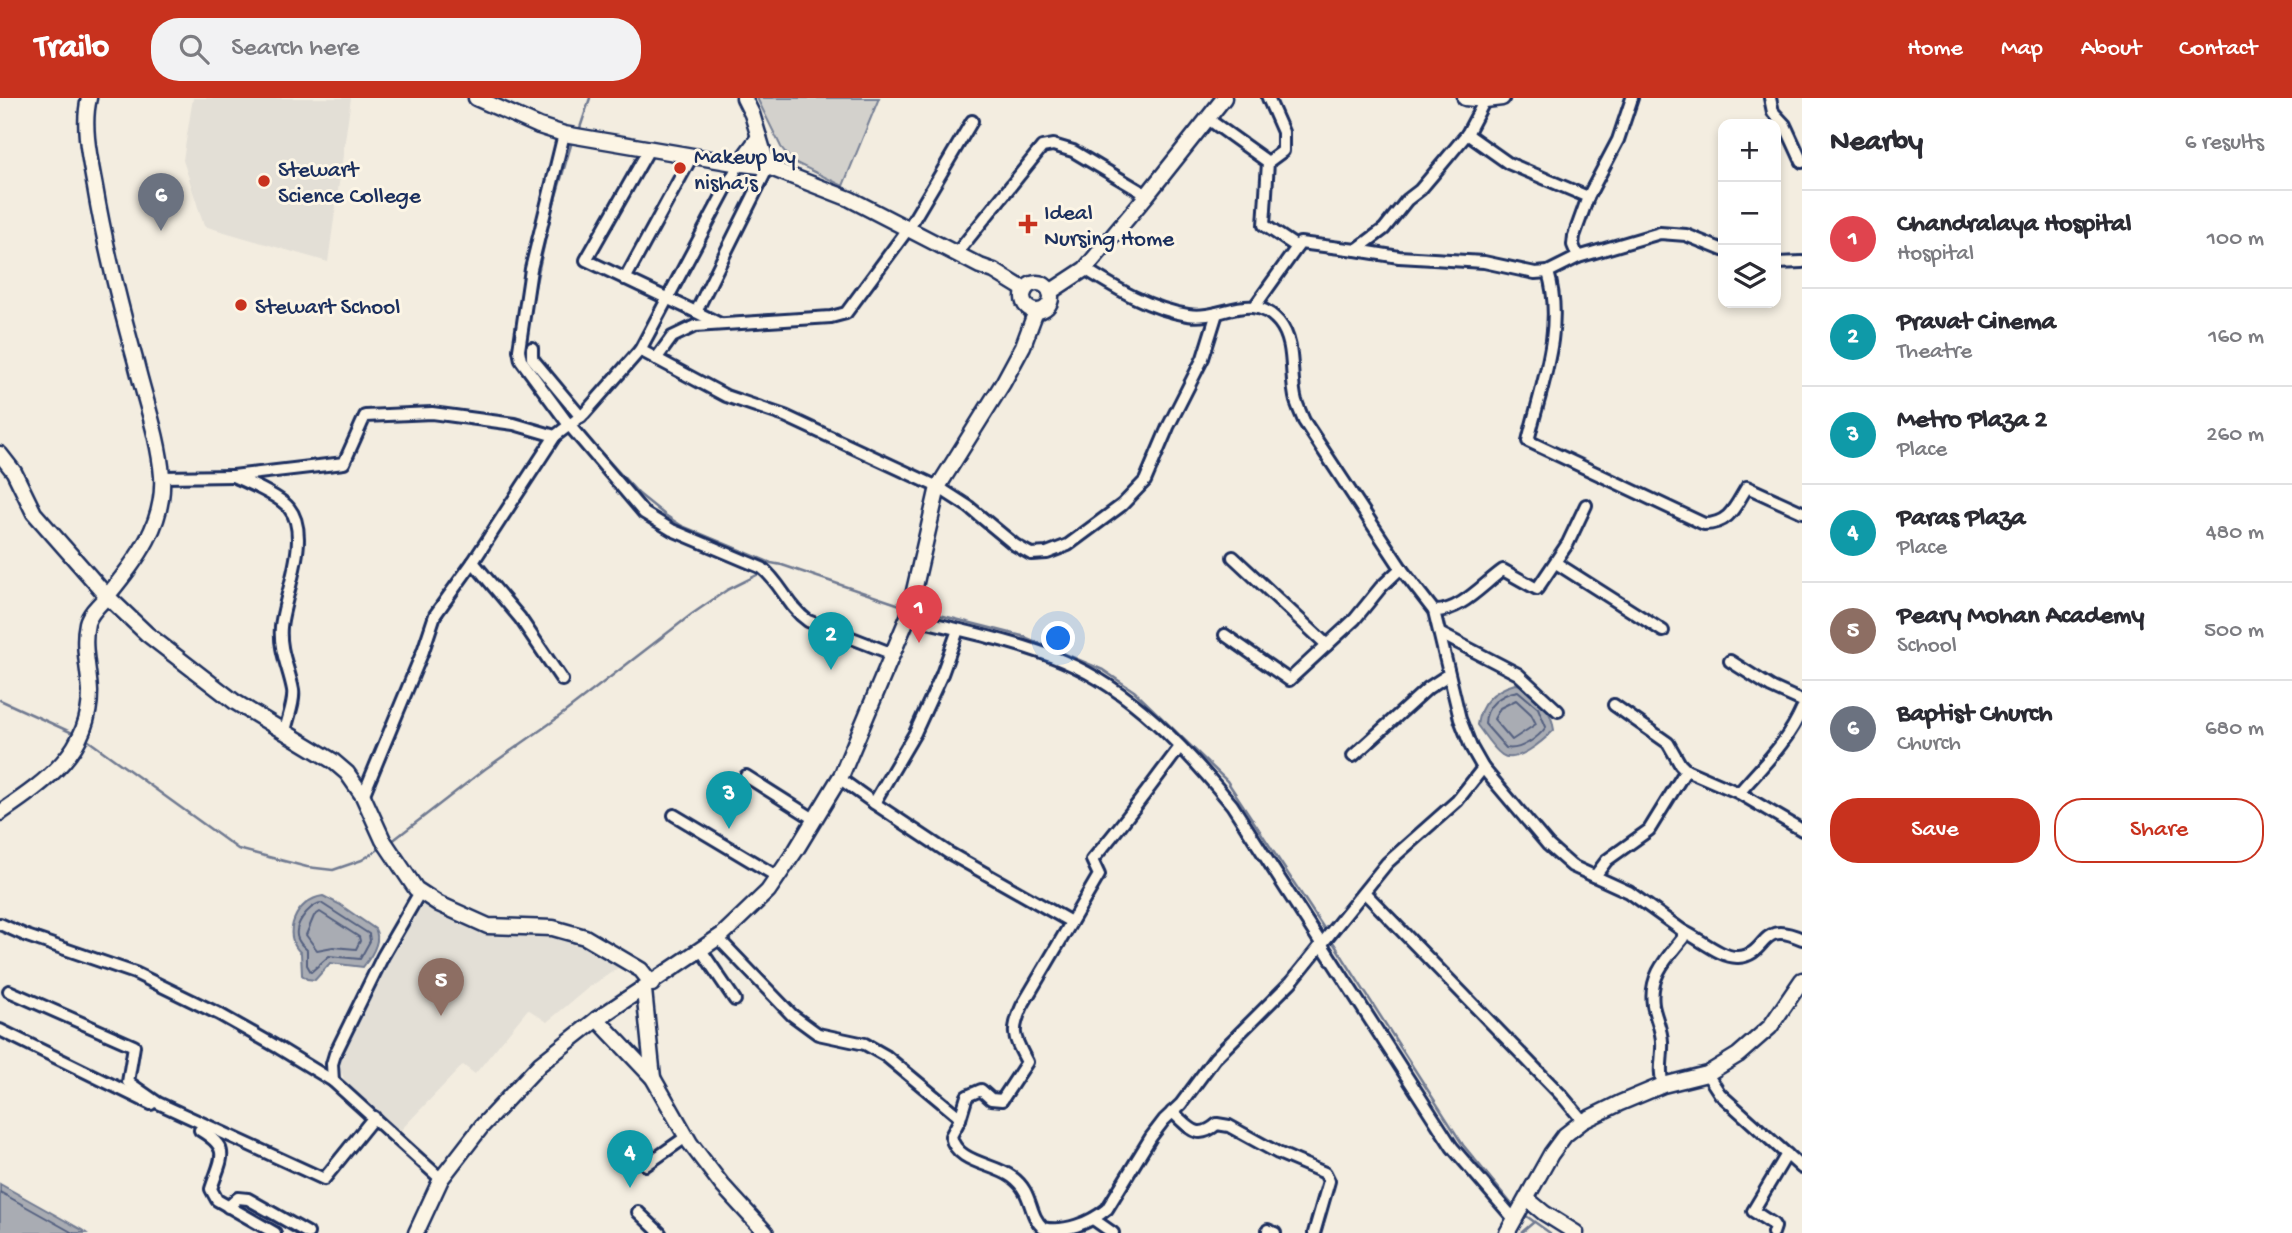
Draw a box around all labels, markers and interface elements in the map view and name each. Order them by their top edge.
search box [151,18,641,81]
text: Trailo [35,30,109,68]
icon: search [175,30,213,68]
text: Search here [231,34,359,65]
text: Home [1907,35,1963,64]
text: Map [2001,35,2043,64]
text: About [2081,35,2141,64]
text: Contact [2179,35,2257,64]
map controls [1718,119,1781,308]
button: + [1718,119,1781,182]
text: Nearby [1830,126,1923,161]
text: 6 results [2185,130,2264,157]
place label: Makeup by nisha's [694,145,796,198]
place label: Stewart Science College [278,158,422,211]
marker: Makeup by nisha's [672,160,688,176]
pin: 6 [138,173,184,231]
marker: Stewart Science College [256,173,272,189]
button: − [1718,182,1781,245]
place label: Ideal Nursing Home [1044,201,1175,254]
text: Chandralaya Hospital [1897,210,2131,241]
marker: Ideal Nursing Home [1018,214,1038,234]
text: 1 [1848,226,1858,253]
text: 100 m [2207,226,2264,253]
text: Hospital [1897,241,1974,268]
button: layers [1718,245,1781,308]
place label: Stewart School [255,295,400,322]
marker: Stewart School [233,297,249,313]
text: Pravat Cinema [1897,308,2056,339]
text: 2 [1847,324,1859,351]
text: 160 m [2208,324,2264,351]
text: Theatre [1897,339,1972,366]
text: Metro Plaza 2 [1897,406,2047,437]
text: 3 [1847,422,1859,449]
text: 260 m [2206,422,2264,449]
text: Place [1897,437,1947,464]
text: Paras Plaza [1897,504,2026,535]
text: 4 [1848,520,1858,547]
text: 480 m [2206,520,2264,547]
text: Place [1897,535,1947,562]
pin: 1 [896,585,942,643]
text: Peary Mohan Academy [1897,602,2144,633]
pin: 2 [808,612,854,670]
text: 5 [1847,618,1859,645]
text: 500 m [2204,618,2264,645]
your location [1041,621,1075,655]
text: School [1897,633,1957,660]
text: Baptist Church [1897,700,2052,731]
text: 6 [1847,716,1859,743]
text: 680 m [2205,716,2264,743]
text: Church [1897,731,1961,758]
pin: 3 [706,771,752,829]
button: Save [1830,798,2040,863]
button: Share [2054,798,2264,863]
pin: 5 [418,958,464,1016]
pin: 4 [607,1130,653,1188]

